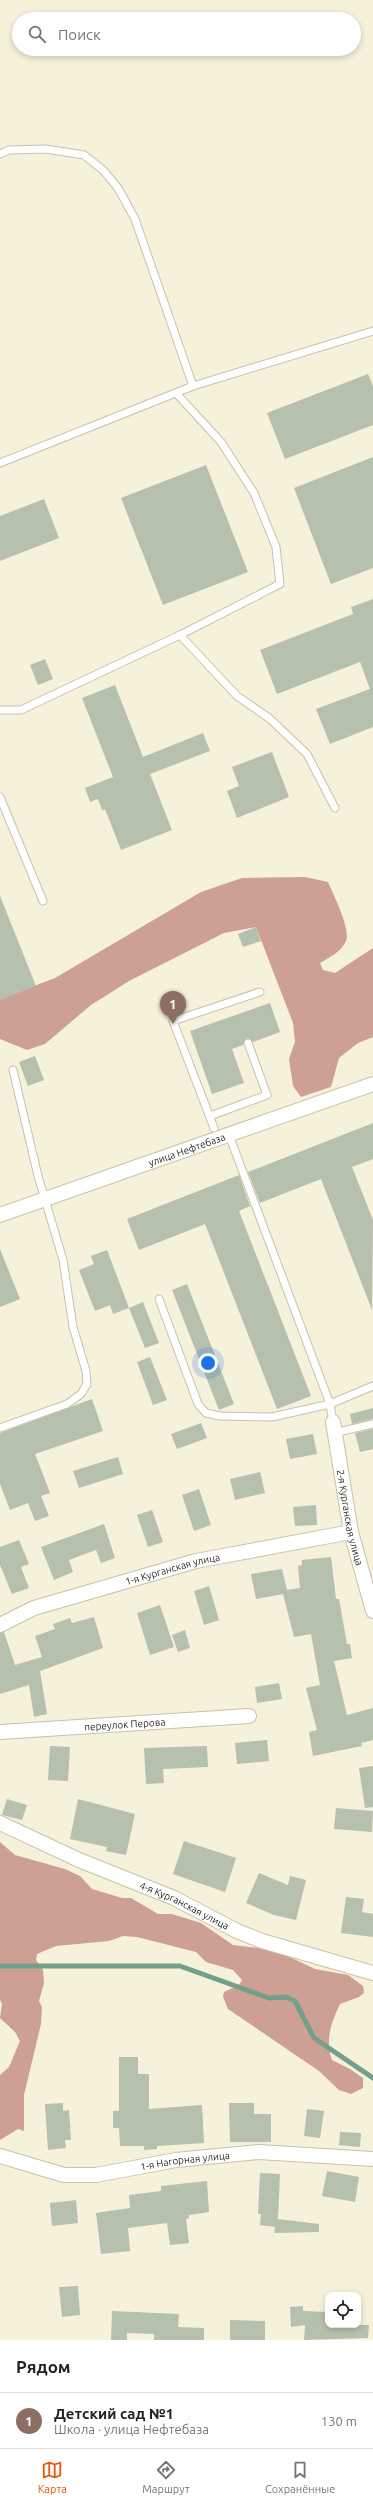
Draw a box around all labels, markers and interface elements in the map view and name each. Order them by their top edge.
search box [12,12,361,56]
icon: search [26,23,48,45]
text: Поиск [58,26,101,43]
pin: 1 [160,991,186,1024]
street label: улица Нефтебаза [147,1131,227,1168]
your location [198,1353,218,1373]
street label: 2-я Курганская улица [335,1469,366,1567]
street label: 1-я Курганская улица [124,1551,221,1587]
street label: переулок Перова [84,1716,166,1732]
street label: 4-я Курганская улица [138,1879,231,1931]
street label: 1-я Нагорная улица [139,2149,230,2172]
map controls [325,2292,361,2328]
button: locate [325,2292,361,2328]
text: Рядом [16,2357,71,2376]
text: Детский сад №1 [54,2405,174,2422]
text: 1 [25,2414,33,2428]
text: 130 m [321,2414,357,2428]
text: Школа · улица Нефтебаза [54,2422,209,2436]
tab: Карта [38,2459,67,2495]
tab: Маршрут [142,2459,190,2495]
tab: Сохранённые [265,2459,335,2495]

